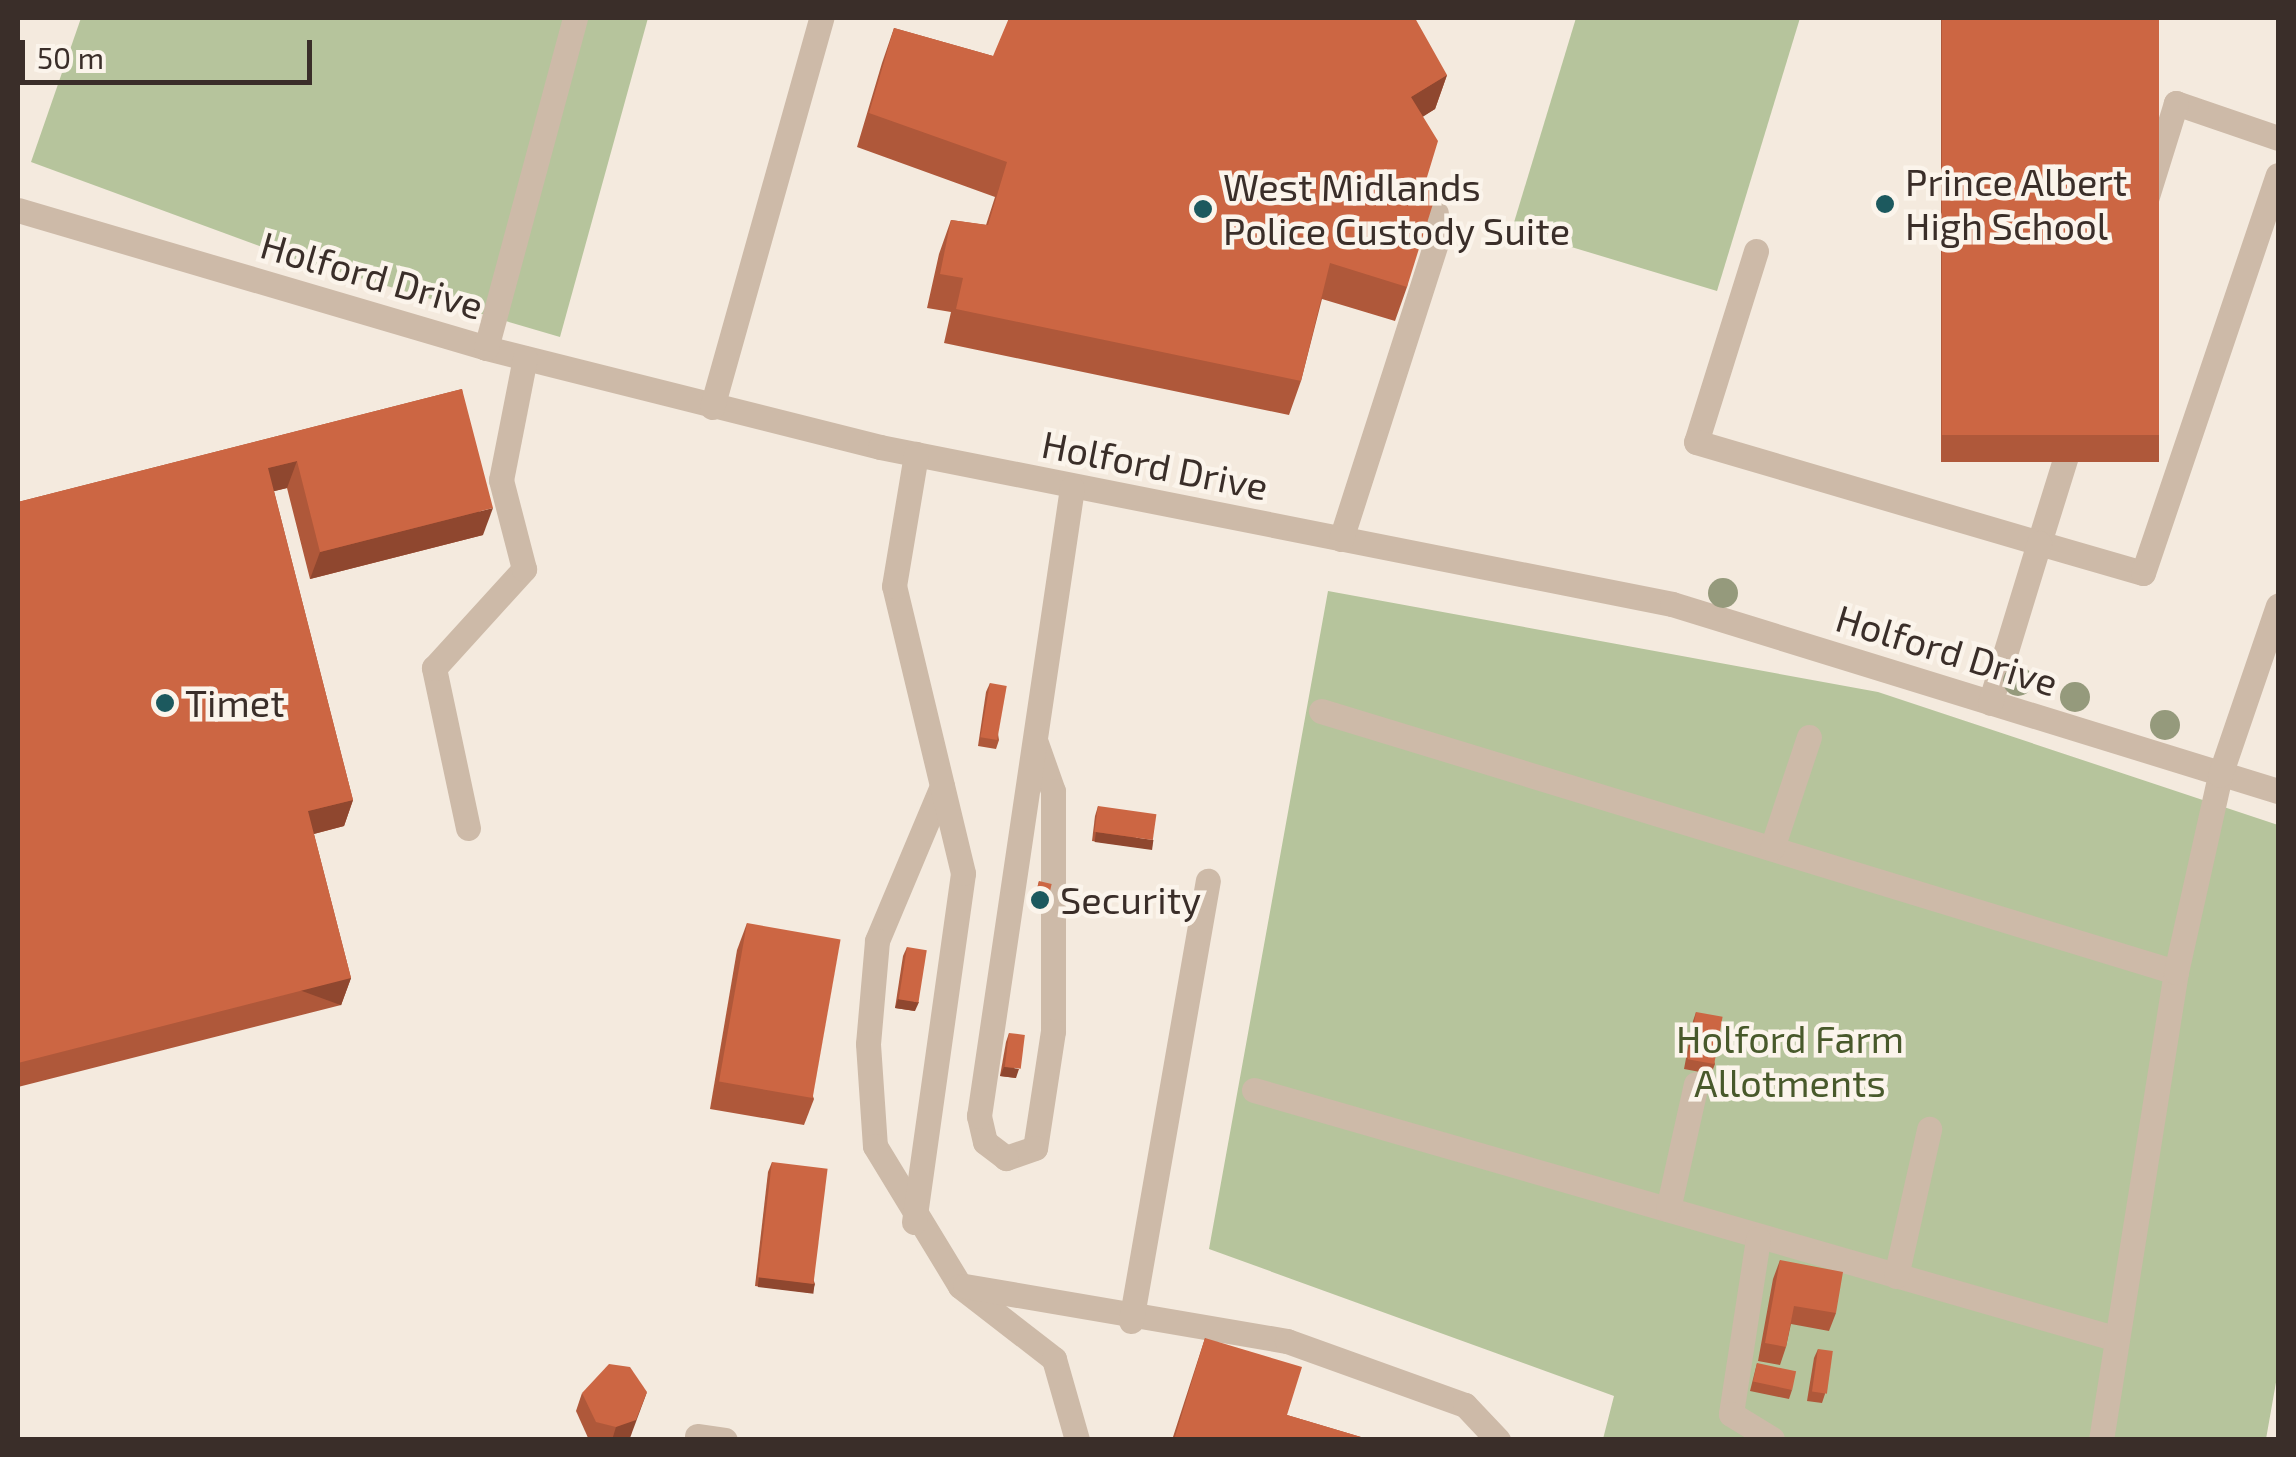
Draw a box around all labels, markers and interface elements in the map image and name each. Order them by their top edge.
scale bar [25,20,318,82]
text: 50 m [37,39,104,75]
place label: Prince Albert High School [1905,159,2128,248]
place label: West Midlands Police Custody Suite [1223,164,1571,253]
marker: Prince Albert High School [1874,193,1896,215]
marker: West Midlands Police Custody Suite [1192,198,1214,220]
street label: Holford Drive [256,222,488,328]
street label: Holford Drive [1038,421,1272,509]
street label: Holford Drive [1831,595,2063,705]
place label: Timet [185,680,285,726]
marker: Timet [154,692,176,714]
place label: Security [1060,877,1201,923]
marker: Security [1029,889,1051,911]
park label: Holford Farm Allotments [1676,1016,1904,1106]

